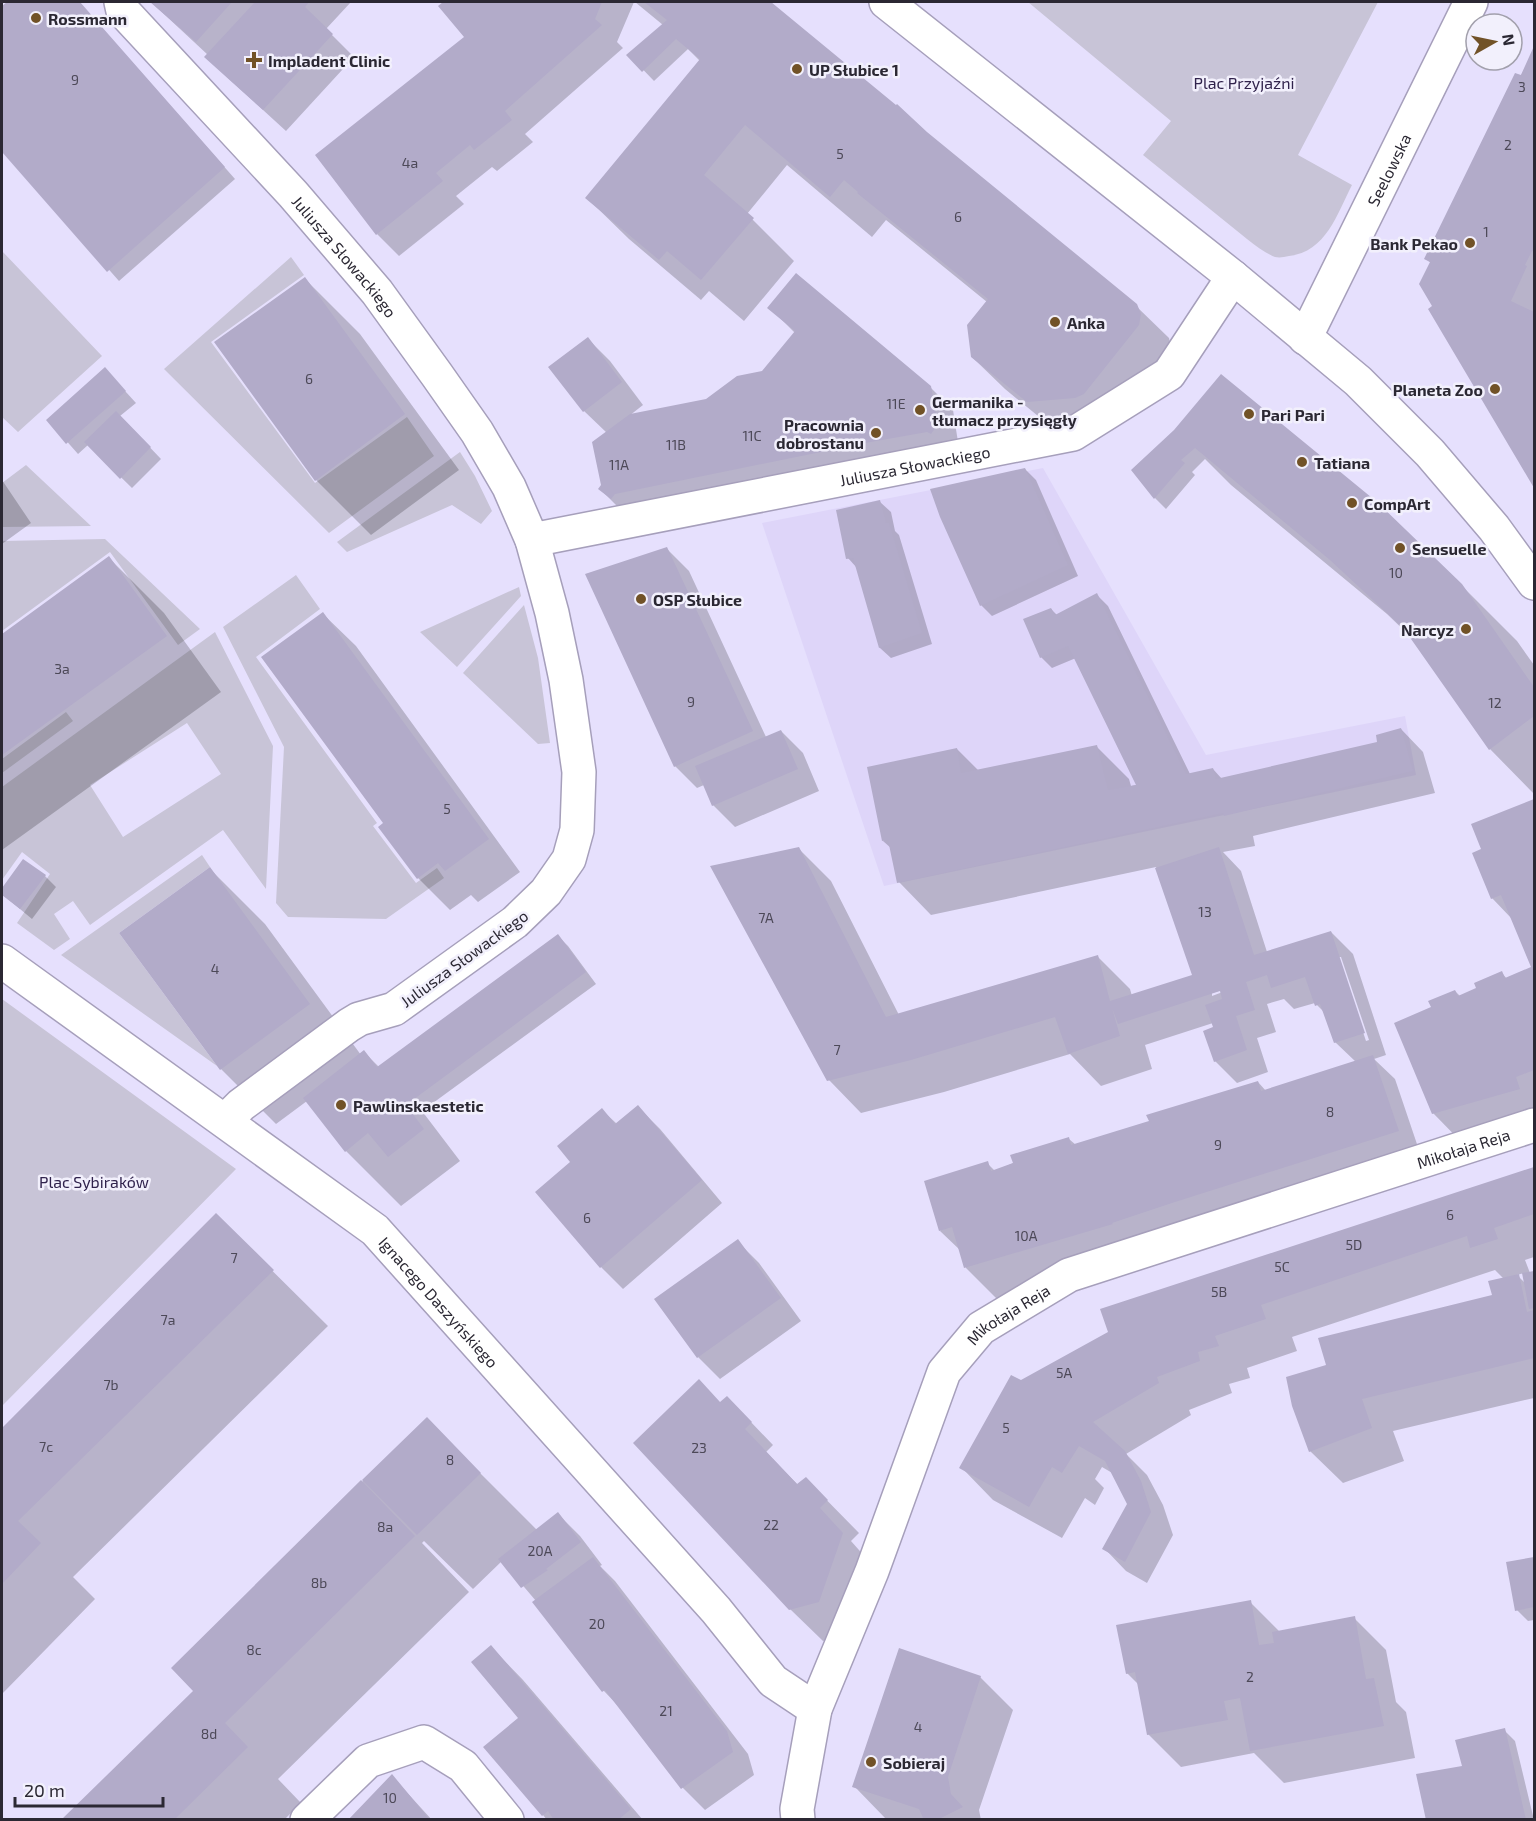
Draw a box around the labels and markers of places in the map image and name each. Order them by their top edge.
place label: Rossmann [48,9,127,28]
marker: Rossmann [29,11,43,25]
marker: Impladent Clinic [245,51,263,69]
place label: Impladent Clinic [268,51,390,70]
place label: UP Słubice 1 [809,60,899,79]
marker: UP Słubice 1 [790,62,804,76]
place label: Bank Pekao [1370,234,1458,253]
marker: Bank Pekao [1463,236,1477,250]
place label: Anka [1067,313,1105,332]
marker: Anka [1048,315,1062,329]
place label: Planeta Zoo [1393,380,1483,399]
marker: Planeta Zoo [1488,382,1502,396]
place label: Germanika - tłumacz przysięgły [932,392,1077,430]
marker: Germanika - tłumacz przysięgły [913,403,927,417]
place label: Pari Pari [1261,405,1325,424]
marker: Pari Pari [1242,407,1256,421]
place label: Pracownia dobrostanu [776,415,864,452]
marker: Pracownia dobrostanu [869,426,883,440]
place label: Tatiana [1314,453,1370,472]
marker: Tatiana [1295,455,1309,469]
place label: CompArt [1364,494,1431,513]
marker: CompArt [1345,496,1359,510]
place label: Sensuelle [1412,539,1487,558]
marker: Sensuelle [1393,541,1407,555]
place label: OSP Słubice [653,590,742,609]
marker: OSP Słubice [634,592,648,606]
place label: Narcyz [1401,620,1454,640]
marker: Narcyz [1459,622,1473,636]
place label: Pawlinskaestetic [353,1096,484,1115]
marker: Pawlinskaestetic [334,1098,348,1112]
place label: Sobieraj [883,1753,945,1772]
marker: Sobieraj [864,1755,878,1769]

